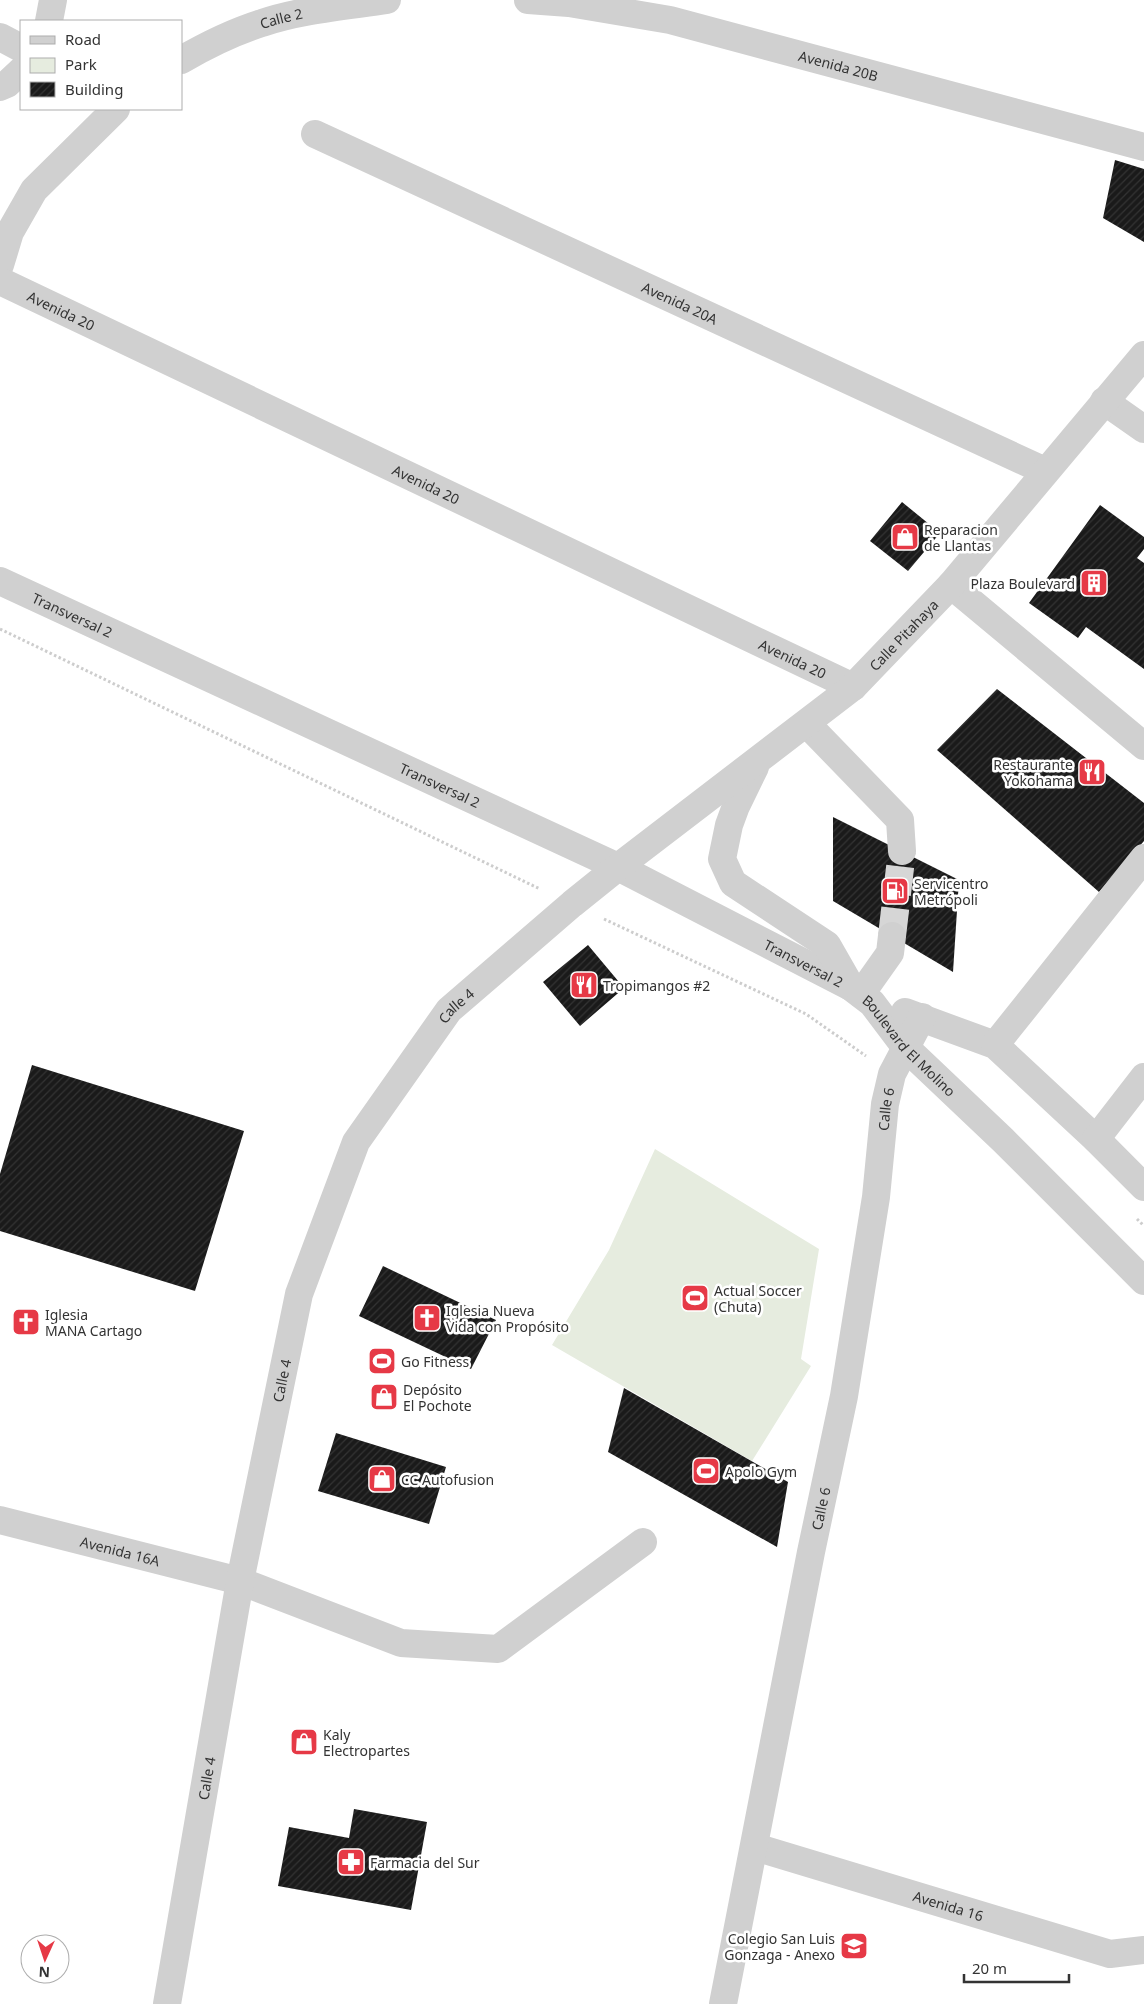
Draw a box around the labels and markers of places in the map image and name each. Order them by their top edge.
place label: Reparacion de Llantas [924,520,998,555]
shop icon: Reparacion de Llantas [890,522,920,552]
building icon: Plaza Boulevard [1079,568,1109,598]
place label: Plaza Boulevard [970,574,1075,593]
place label: Restaurante Yokohama [993,755,1073,790]
restaurant icon: Restaurante Yokohama [1077,757,1107,787]
place label: Servicentro Metrópoli [914,874,988,909]
fuel station icon: Servicentro Metrópoli [880,876,910,906]
restaurant icon: Tropimangos #2 [569,970,599,1000]
place label: Tropimangos #2 [603,976,710,995]
place label: Actual Soccer (Chuta) [714,1281,802,1316]
sports icon: Actual Soccer (Chuta) [680,1283,710,1313]
place label: Iglesia Nueva Vida con Propósito [446,1301,569,1336]
church icon: Iglesia Nueva Vida con Propósito [412,1303,442,1333]
place label: Iglesia MANA Cartago [45,1305,142,1340]
church icon: Iglesia MANA Cartago [11,1307,41,1337]
sports icon: Go Fitness [367,1346,397,1376]
place label: Go Fitness [401,1352,469,1371]
place label: Depósito El Pochote [403,1380,472,1415]
shop icon: Depósito El Pochote [369,1382,399,1412]
sports icon: Apolo Gym [691,1456,721,1486]
place label: Apolo Gym [725,1462,797,1481]
shop icon: CC Autofusion [367,1464,397,1494]
place label: CC Autofusion [401,1470,494,1489]
place label: Kaly Electropartes [323,1725,410,1760]
shop icon: Kaly Electropartes [289,1727,319,1757]
pharmacy icon: Farmacia del Sur [336,1847,366,1877]
place label: Farmacia del Sur [370,1853,480,1872]
place label: Colegio San Luis Gonzaga - Anexo [724,1929,835,1964]
school or university icon: Colegio San Luis Gonzaga - Anexo [839,1931,869,1961]

